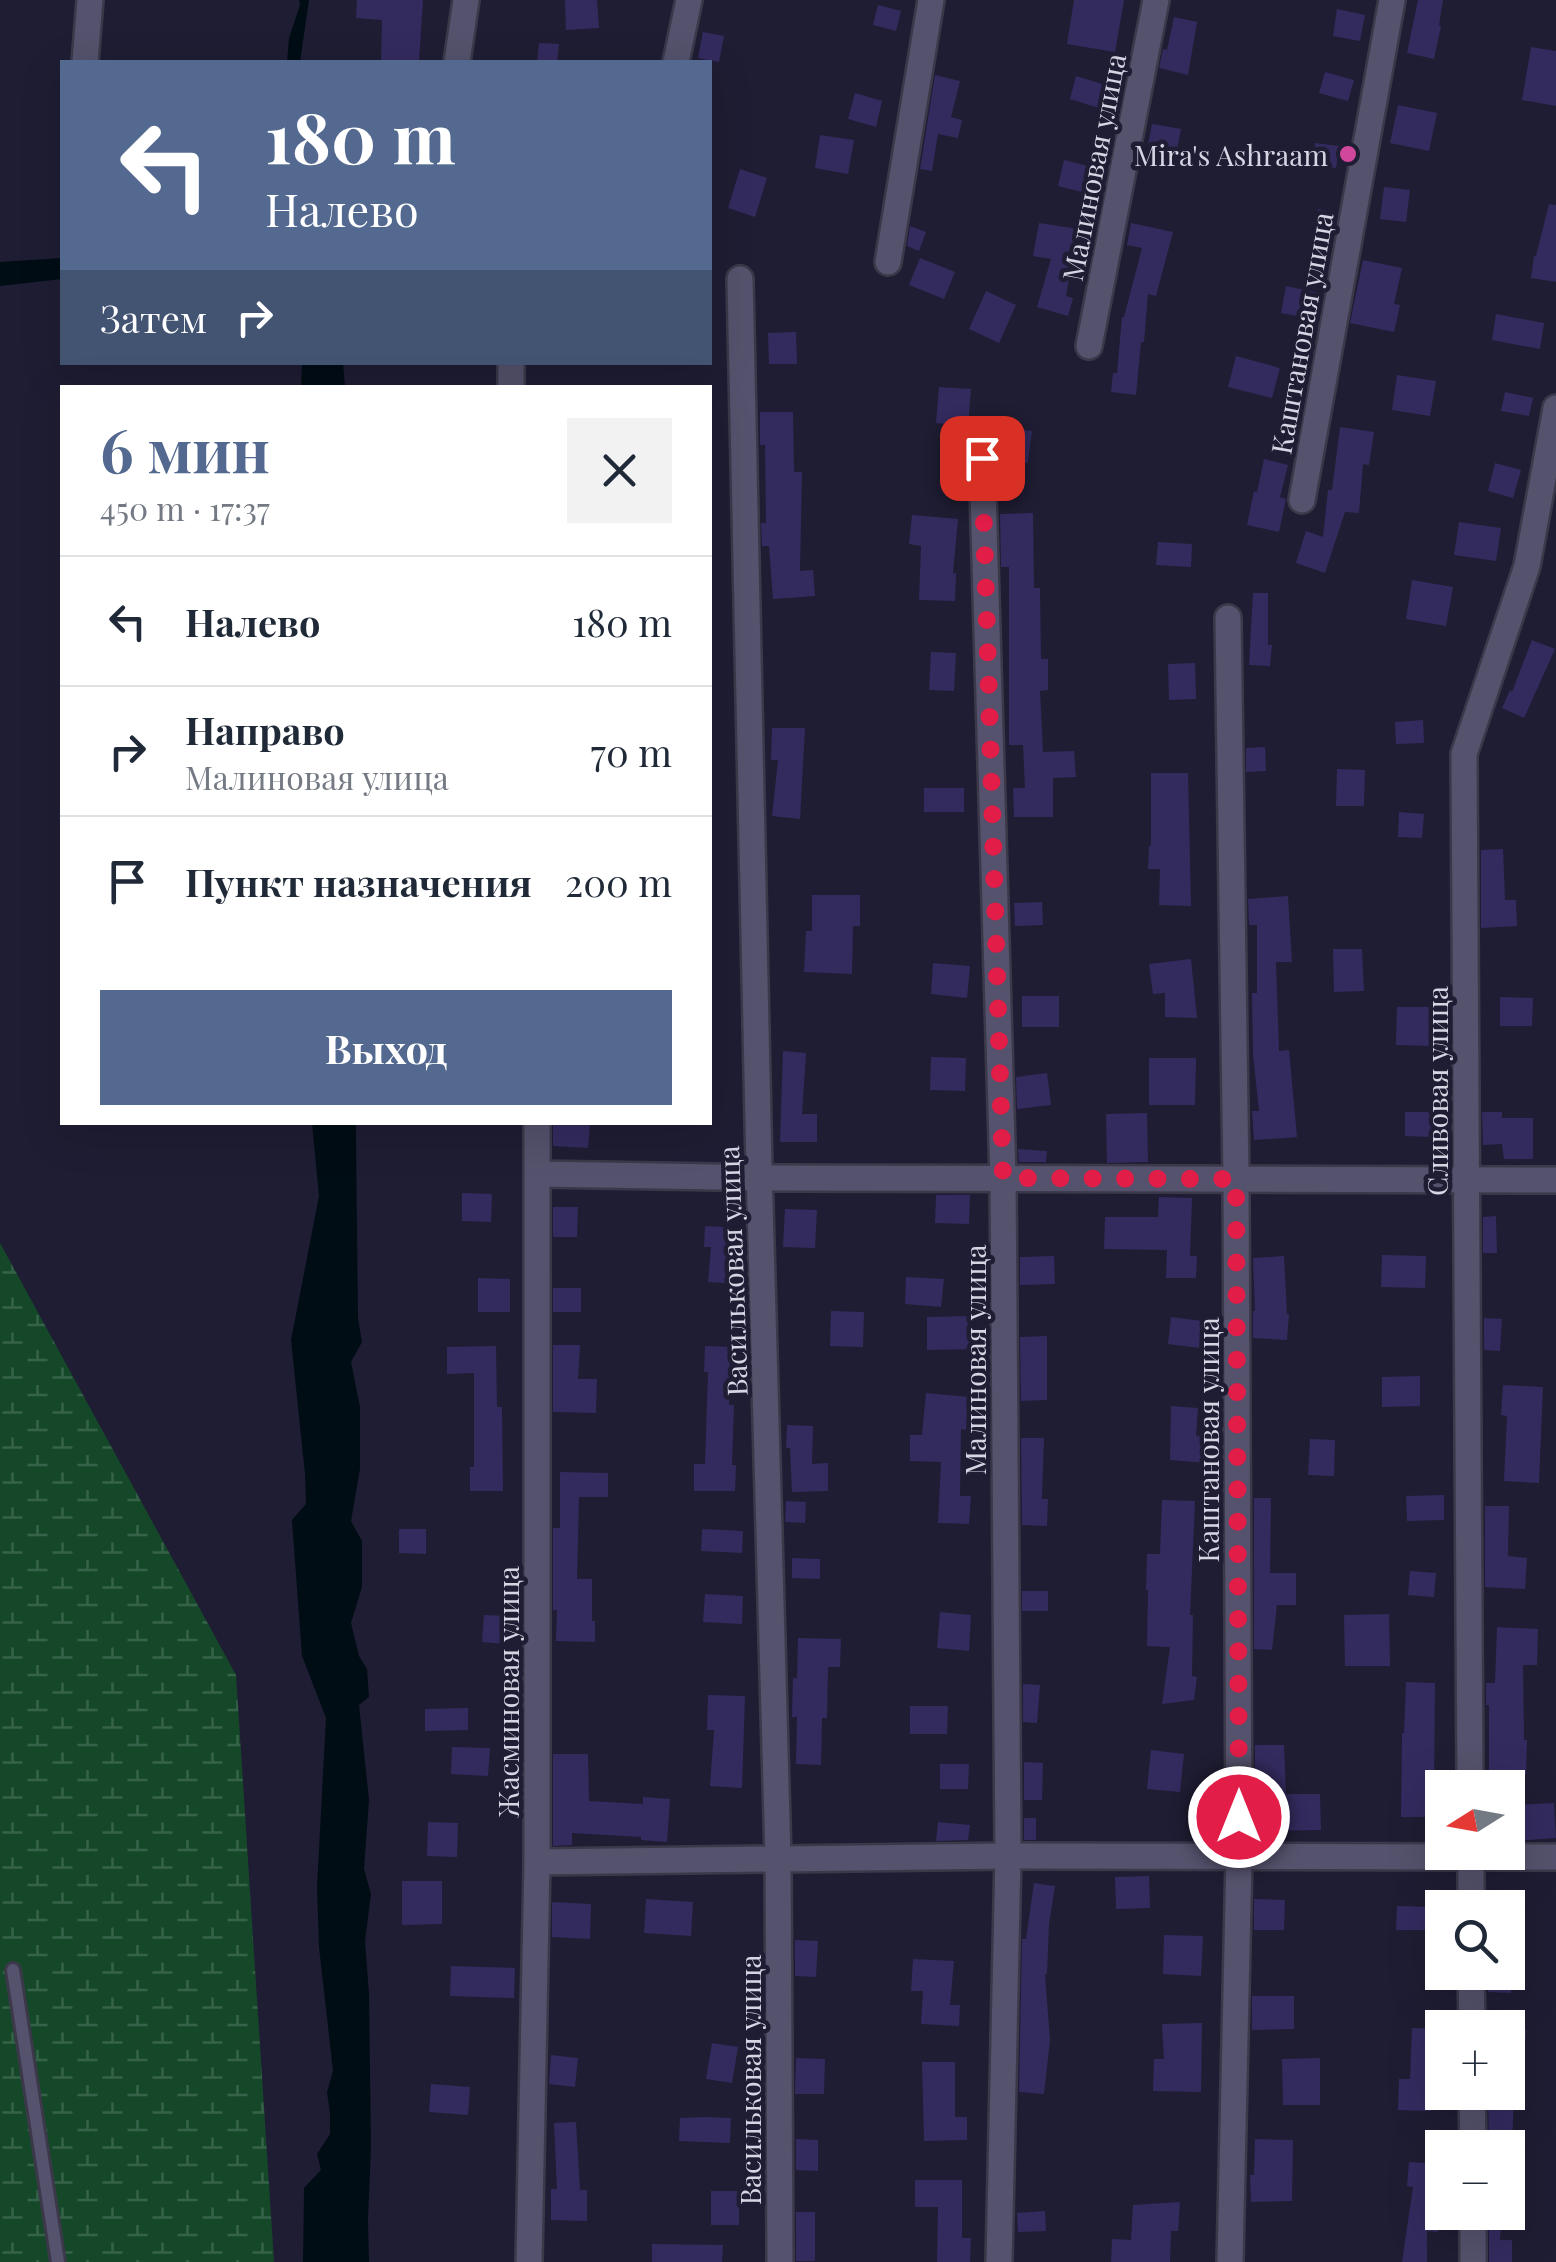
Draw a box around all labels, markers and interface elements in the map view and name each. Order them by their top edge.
street label: Малиновая улица [1053,50,1133,284]
text: 180 m [265,88,456,182]
icon: left [100,100,230,230]
place label: Mira's Ashraam [1134,136,1328,173]
marker: Mira's Ashraam [1337,143,1359,165]
text: Налево [265,178,419,238]
street label: Каштановая улица [1261,209,1341,457]
icon: right [227,290,282,345]
text: Затем [100,292,207,343]
text: 6 мин [100,408,270,488]
pin [940,416,1025,501]
button: close [567,418,672,523]
icon: arrive [955,431,1010,486]
text: 450 m · 17:37 [100,486,270,529]
icon: left [100,594,155,649]
text: Налево [185,596,320,647]
text: 180 m [572,596,672,647]
text: Направо [185,704,345,755]
icon: right [100,724,155,779]
text: 70 m [591,726,672,777]
text: Малиновая улица [185,755,449,798]
icon: arrive [100,854,155,909]
text: Пункт назначения [185,856,532,907]
text: 200 m [565,856,672,907]
street label: Сливовая улица [1418,986,1455,1196]
button: Выход [100,990,672,1105]
street label: Васильковая улица [709,1145,755,1397]
street label: Малиновая улица [956,1245,993,1475]
street label: Каштановая улица [1189,1317,1226,1563]
street label: Жасминовая улица [489,1566,526,1818]
position arrow [1187,1765,1291,1869]
north arrow [1425,1770,1525,1870]
map controls [1425,1770,1525,2230]
button: search [1425,1890,1525,1990]
street label: Васильковая улица [731,1955,768,2205]
button: + [1425,2010,1525,2110]
button: − [1425,2130,1525,2230]

